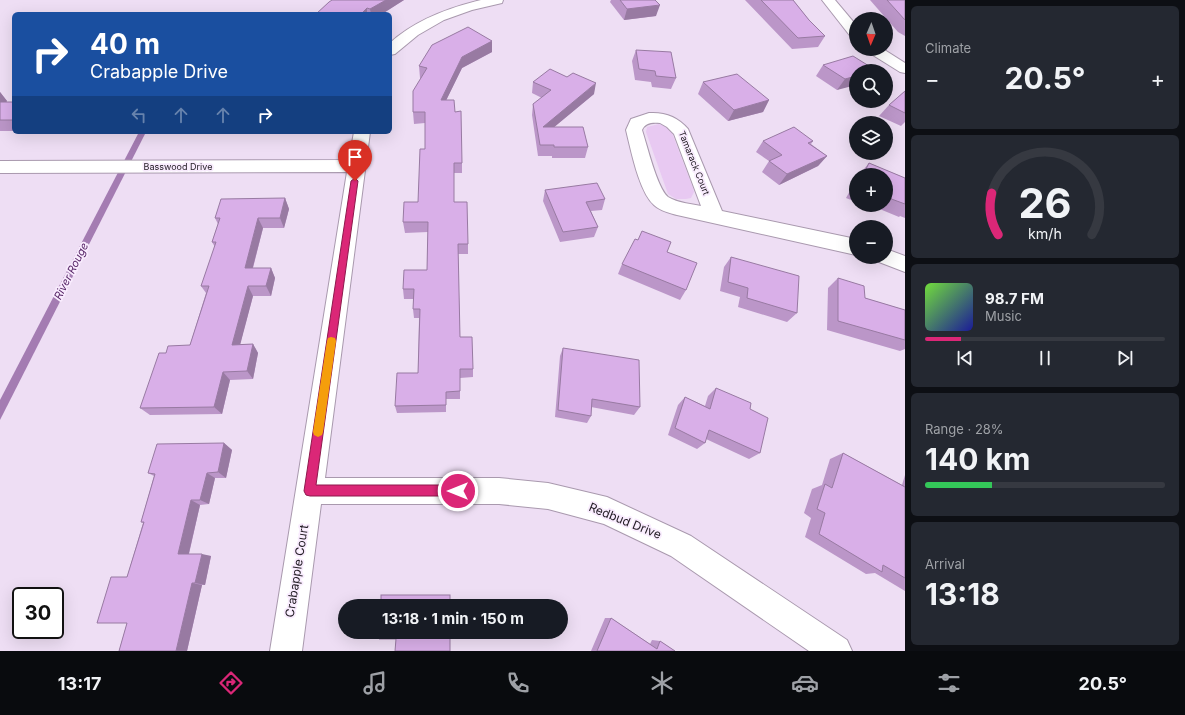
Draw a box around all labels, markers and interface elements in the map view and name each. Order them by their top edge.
north arrow [849,12,893,56]
map controls [849,12,893,264]
text: 40 m [90,27,160,61]
icon: right [24,28,76,80]
text: Climate [925,40,971,56]
text: 20.5° [1005,60,1085,96]
text: Crabapple Drive [90,61,228,82]
button: search [849,64,893,108]
text: − [925,66,940,92]
text: + [1150,66,1165,92]
icon: left [128,104,150,126]
icon: ahead [170,104,192,126]
icon: ahead [212,104,234,126]
icon: right [254,104,276,126]
button: layers [849,116,893,160]
street label: Tamarack Court [677,129,712,196]
pin [338,140,372,181]
icon: arrive [344,146,366,168]
street label: Basswood Drive [144,161,212,172]
button: + [849,168,893,212]
text: 26 [1018,177,1072,227]
button: − [849,220,893,264]
text: km/h [1028,224,1062,241]
water label: River Rouge [51,240,91,302]
text: 98.7 FM [985,289,1044,308]
text: Music [985,308,1022,324]
icon: previous [954,347,976,369]
icon: pause [1034,347,1056,369]
icon: next [1114,347,1136,369]
text: Range · 28% [925,421,1004,437]
text: 140 km [925,441,1030,477]
position arrow [437,470,479,512]
street label: Redbud Drive [587,499,664,542]
street label: Crabapple Court [282,523,311,618]
text: Arrival [925,556,965,572]
text: 13:18 [925,576,1000,612]
speed limit sign: 30 [12,587,64,639]
text: 13:18 · 1 min · 150 m [382,609,524,628]
icon: directions [217,669,245,697]
icon: music [361,669,389,697]
icon: phone [504,669,532,697]
icon: climate [648,669,676,697]
icon: car [791,669,819,697]
icon: filters [935,669,963,697]
text: 13:17 [58,673,101,694]
text: 20.5° [1079,673,1127,694]

